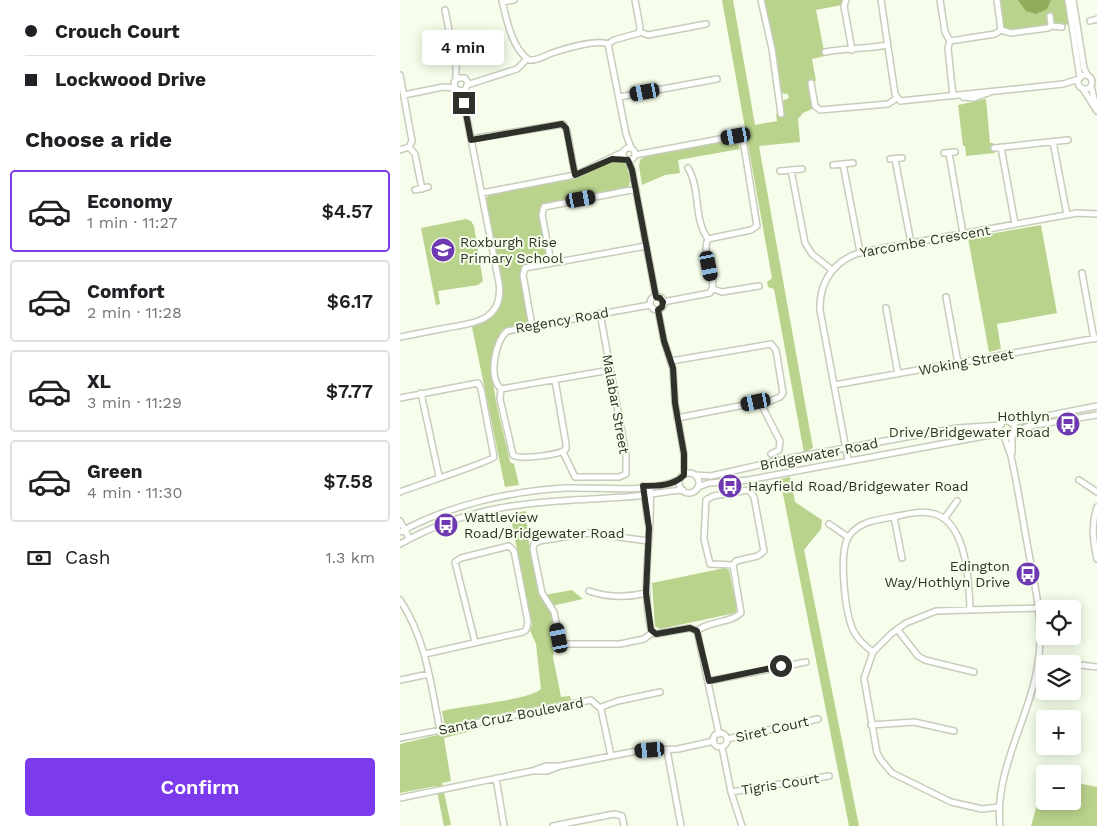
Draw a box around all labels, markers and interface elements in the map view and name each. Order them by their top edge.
text: Crouch Court [55,20,179,43]
callout: 4 min [423,31,505,66]
text: 4 min [441,38,485,57]
text: Lockwood Drive [55,68,206,91]
car [628,82,661,102]
route end [453,92,475,114]
car [719,126,752,146]
text: Choose a ride [25,127,172,152]
icon: car [27,189,72,234]
car [564,189,597,209]
text: Economy [87,190,172,213]
text: $4.57 [322,200,373,223]
text: 1 min · 11:27 [87,213,178,232]
street label: Yarcombe Crescent [858,222,992,260]
place label: Roxburgh Rise Primary School [460,234,564,266]
school or university icon: Roxburgh Rise Primary School [430,237,456,263]
car [698,250,719,282]
icon: car [27,279,72,324]
text: Comfort [87,280,165,303]
text: $6.17 [327,290,373,313]
text: 2 min · 11:28 [87,303,182,322]
street label: Regency Road [514,304,610,336]
street label: Woking Street [917,346,1015,378]
street label: Malabar Street [599,353,633,455]
icon: car [27,369,72,414]
text: XL [87,370,111,393]
text: $7.77 [326,380,373,403]
car [739,392,772,412]
text: 3 min · 11:29 [87,393,182,412]
place label: Hothlyn Drive/Bridgewater Road [889,408,1050,440]
bus stop icon: Hothlyn Drive/Bridgewater Road [1055,411,1081,437]
street label: Bridgewater Road [758,435,880,473]
icon: car [27,459,72,504]
text: Green [87,460,143,483]
text: $7.58 [324,470,373,493]
bus stop icon: Hayfield Road/Bridgewater Road [717,473,743,499]
place label: Hayfield Road/Bridgewater Road [748,478,969,494]
text: 4 min · 11:30 [87,483,182,502]
place label: Wattleview Road/Bridgewater Road [464,509,624,541]
bus stop icon: Wattleview Road/Bridgewater Road [433,512,459,538]
icon: cash [25,544,53,572]
text: Cash [65,546,111,569]
text: 1.3 km [325,548,375,567]
place label: Edington Way/Hothlyn Drive [884,558,1010,590]
bus stop icon: Edington Way/Hothlyn Drive [1015,561,1041,587]
map controls [1036,600,1081,810]
button: locate [1036,600,1081,645]
car [548,622,569,654]
route start [770,655,792,677]
button: layers [1036,655,1081,700]
street label: Santa Cruz Boulevard [437,694,585,738]
button: + [1036,710,1081,755]
street label: Siret Court [734,713,810,745]
car [634,741,665,759]
button: Confirm [25,758,375,816]
button: − [1036,765,1081,810]
street label: Tigris Court [740,770,820,798]

